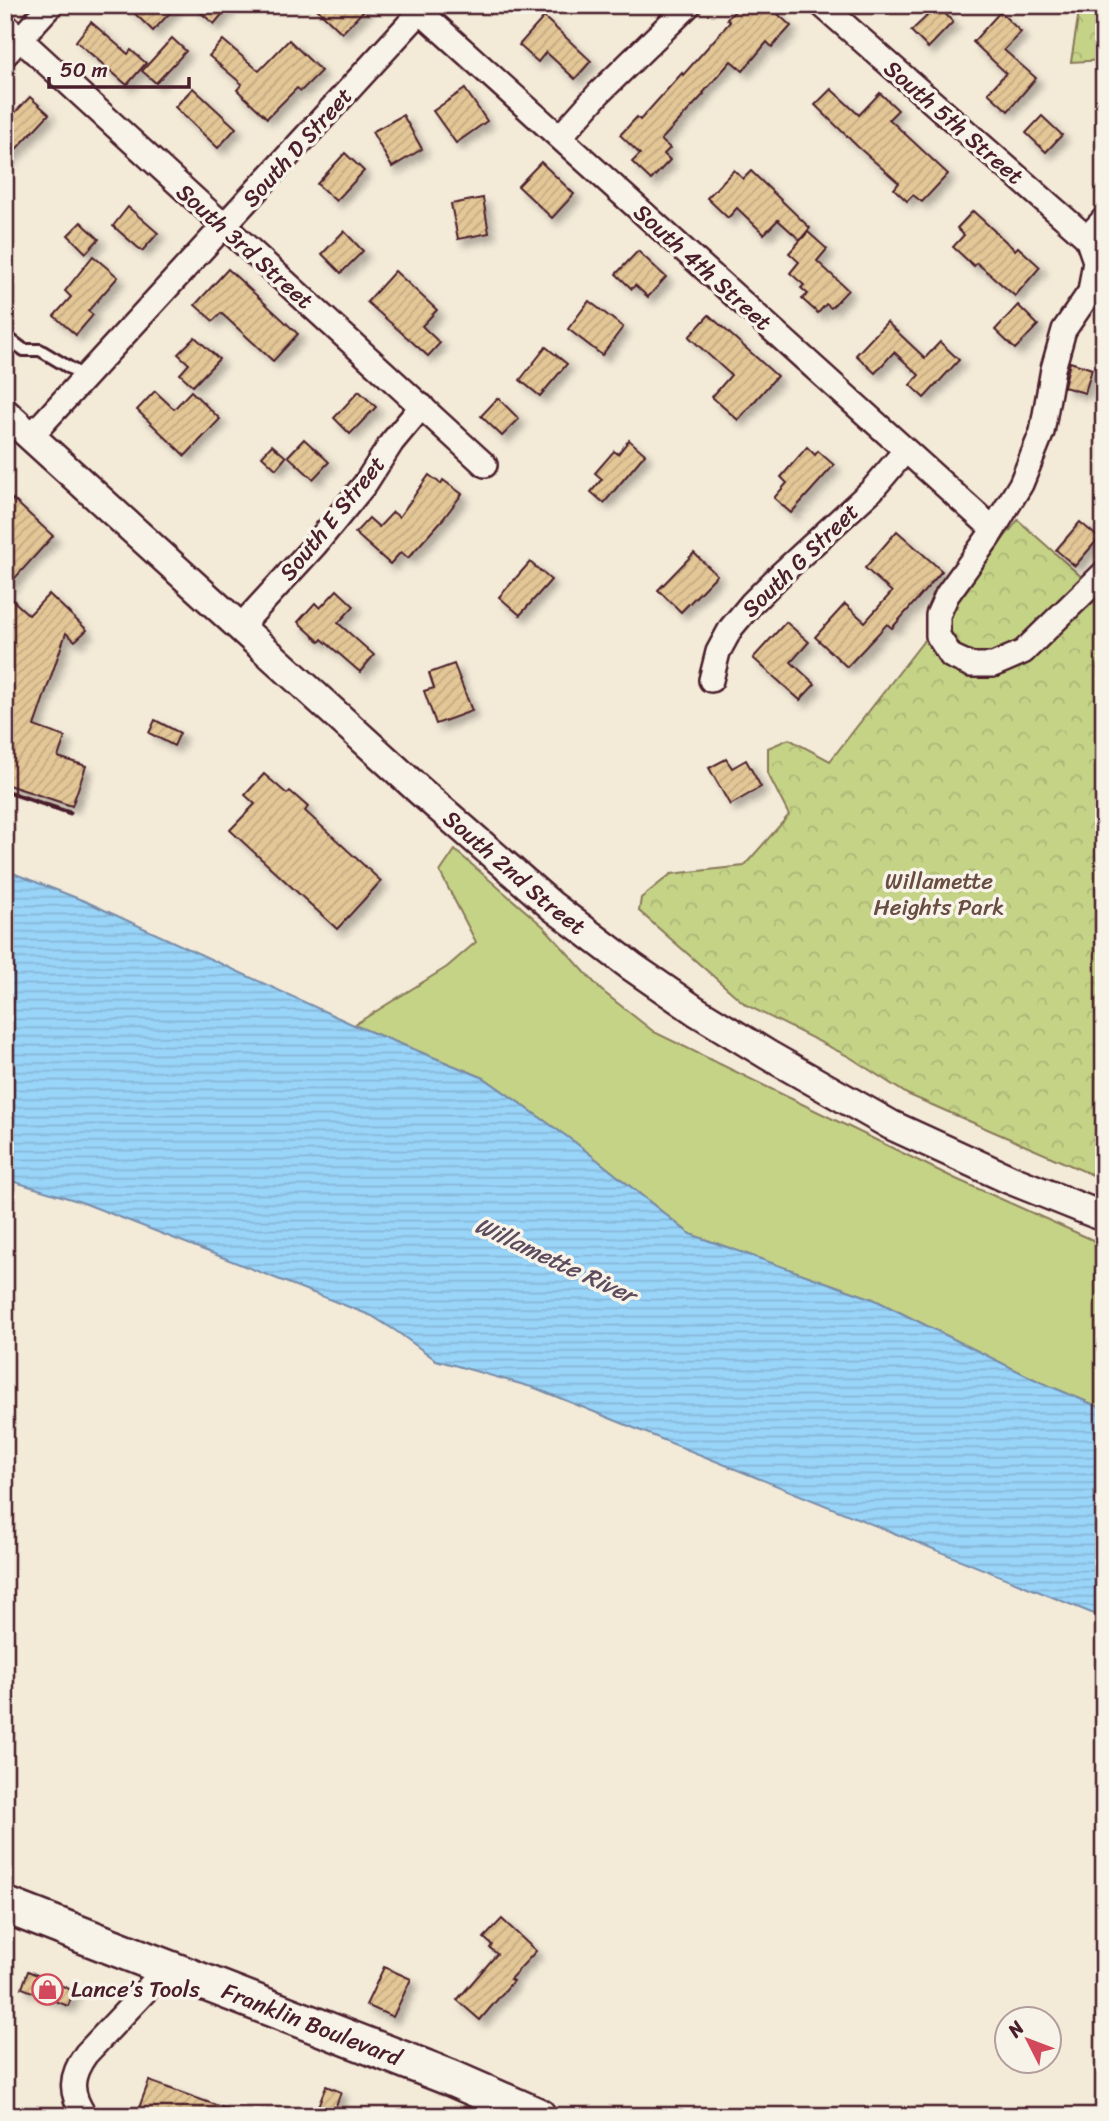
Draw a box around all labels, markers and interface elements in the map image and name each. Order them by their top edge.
scale bar [49,46,189,90]
street label: South 5th Street [874,49,1033,195]
text: 50 m [60,51,108,89]
street label: South D Street [232,78,363,217]
street label: South 3rd Street [166,173,323,320]
street label: South 4th Street [624,193,782,341]
street label: South E Street [269,446,396,590]
street label: South G Street [732,493,869,628]
street label: South 2nd Street [433,799,595,946]
park label: Willamette Heights Park [873,861,1005,928]
water label: Willamette River [468,1204,646,1317]
place label: Lance’s Tools [71,1969,200,2010]
street label: Franklin Boulevard [216,1971,409,2079]
shop icon: Lance’s Tools [31,1972,65,2006]
north arrow [993,2006,1064,2076]
text: N [998,2012,1033,2046]

